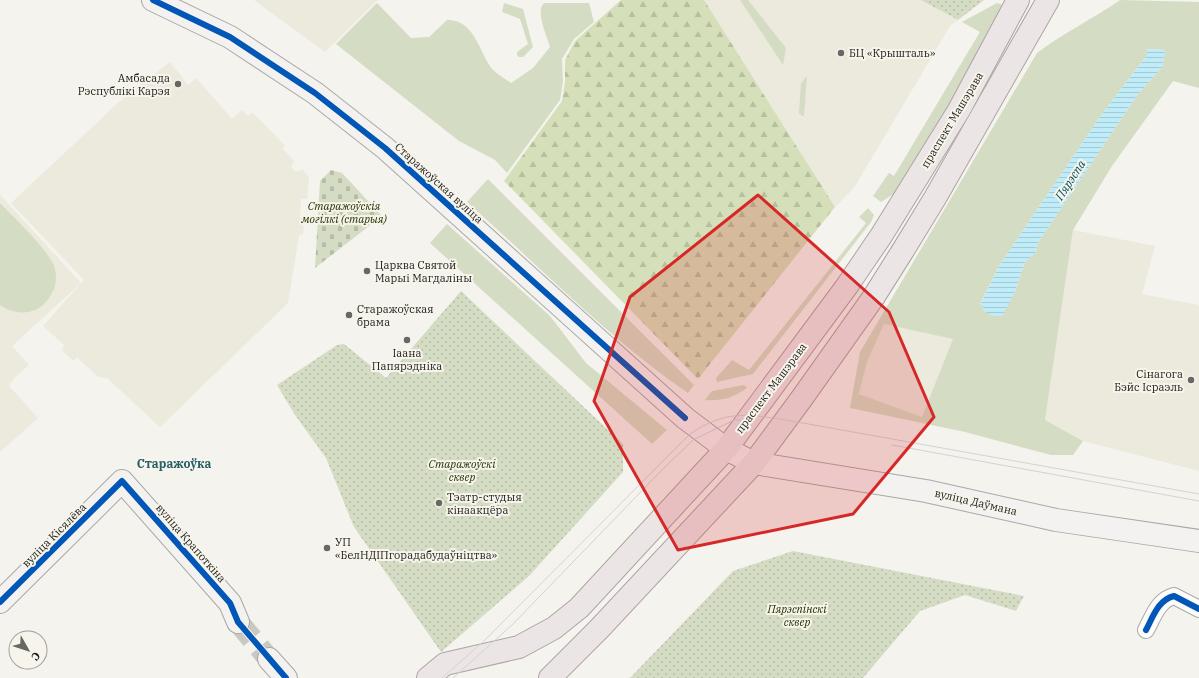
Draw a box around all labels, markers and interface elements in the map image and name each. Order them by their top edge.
place label: БЦ «Крышталь» [849,46,936,60]
marker: БЦ «Крышталь» [836,48,846,58]
street label: праспект Машэрава [918,69,986,171]
place label: Амбасада Рэспублікі Карэя [78,71,170,98]
marker: Амбасада Рэспублікі Карэя [173,79,183,89]
street label: Старажоўская вуліца [392,140,486,226]
water label: Пярэспа [1051,157,1089,204]
park label: Старажоўскія могілкі (старыя) [300,199,388,226]
place label: Царква Святой Марыі Магдаліны [375,258,472,285]
marker: Царква Святой Марыі Магдаліны [362,266,372,276]
place label: Старажоўская брама [357,302,434,329]
marker: Старажоўская брама [344,310,354,320]
marker: Іаана Папярэдніка [402,335,412,345]
street label: праспект Машэрава [732,340,810,436]
place label: Іаана Папярэдніка [372,346,442,373]
place label: Сінагога Бэйс Ісраэль [1114,367,1183,394]
marker: Сінагога Бэйс Ісраэль [1186,375,1196,385]
district label: Старажоўка [137,456,211,471]
park label: Старажоўскі сквер [429,457,496,484]
street label: вуліца Даўмана [933,486,1019,518]
place label: Тэатр-студыя кінаакцёра [447,490,522,517]
marker: Тэатр-студыя кінаакцёра [434,498,444,508]
street label: вуліца Кісялёва [19,500,89,570]
street label: вуліца Крапоткіна [153,501,229,585]
place label: УП «БелНДІПгорадабудаўніцтва» [335,535,498,562]
marker: УП «БелНДІПгорадабудаўніцтва» [322,543,332,553]
park label: Пярэспінскі сквер [767,602,827,629]
north arrow [8,630,48,670]
text: С [28,649,44,664]

